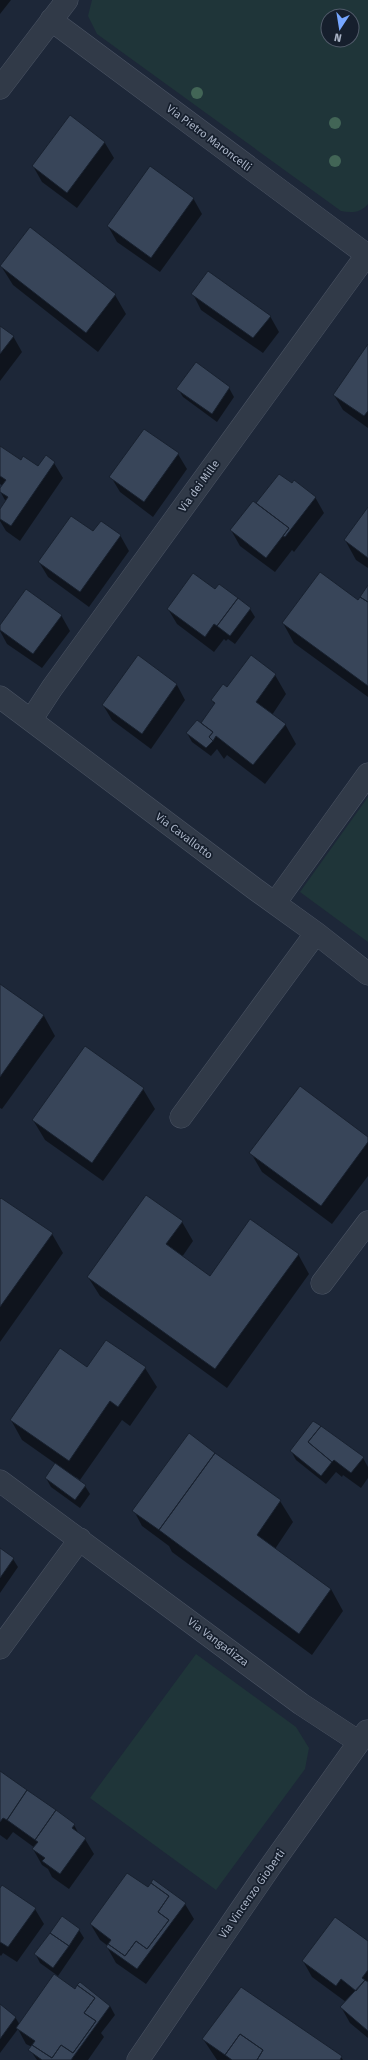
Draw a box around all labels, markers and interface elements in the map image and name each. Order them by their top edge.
north arrow [320,8,360,48]
text: N [333,30,343,44]
street label: Via Pietro Maroncelli [164,102,254,174]
street label: Via dei Mille [176,458,222,514]
street label: Via Cavallotto [153,810,215,862]
street label: Via Vangadizza [185,1615,251,1669]
street label: Via Vincenzo Gioberti [216,1847,288,1941]

